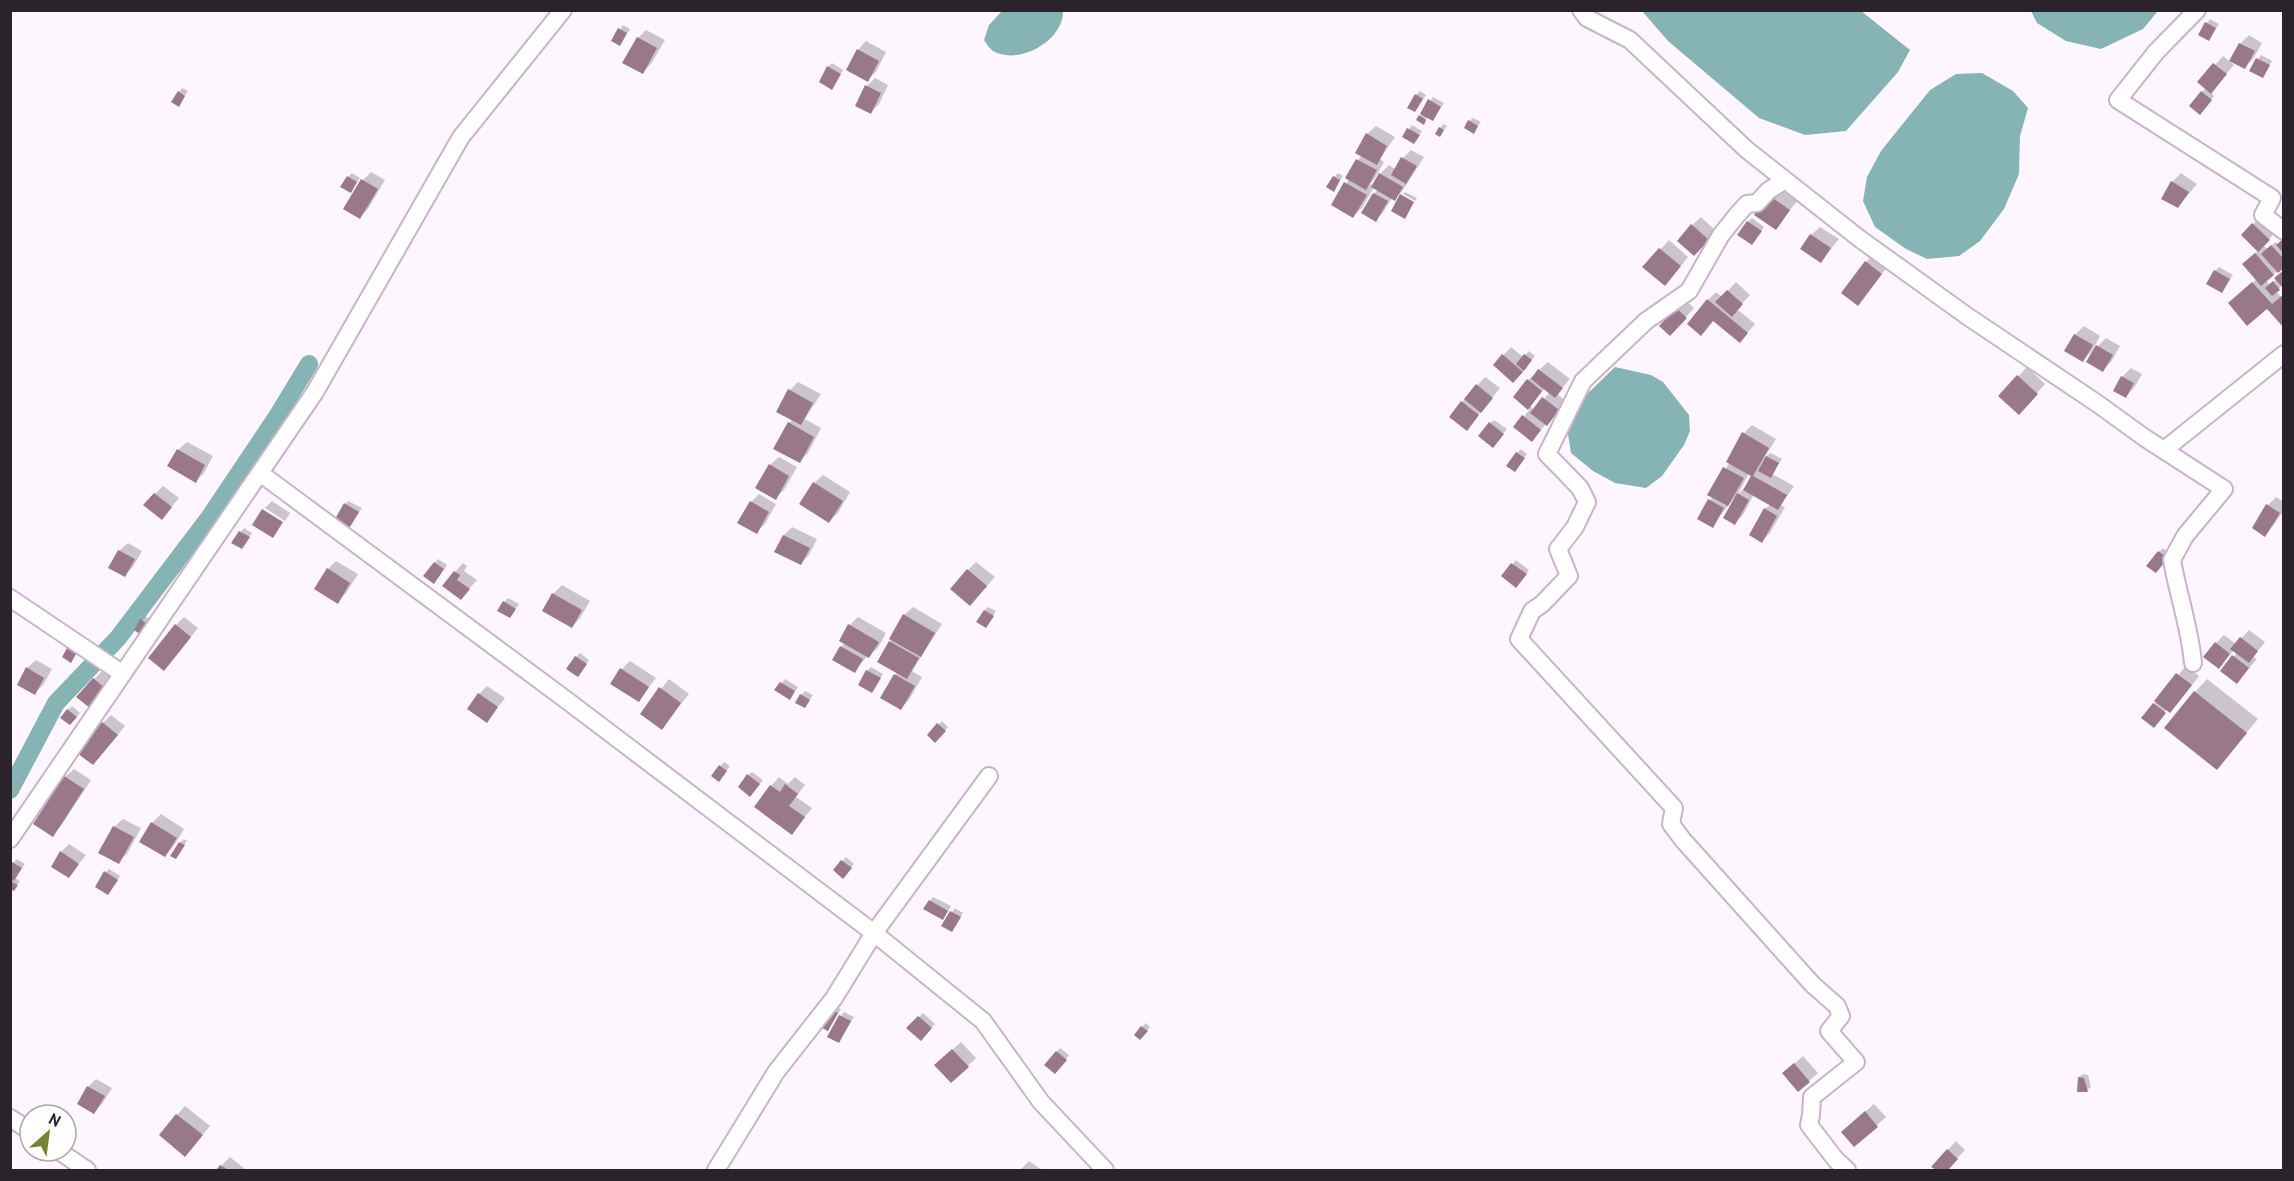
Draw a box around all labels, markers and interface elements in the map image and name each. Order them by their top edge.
north arrow [18,1103,78,1163]
text: N [46,1108,64,1131]

